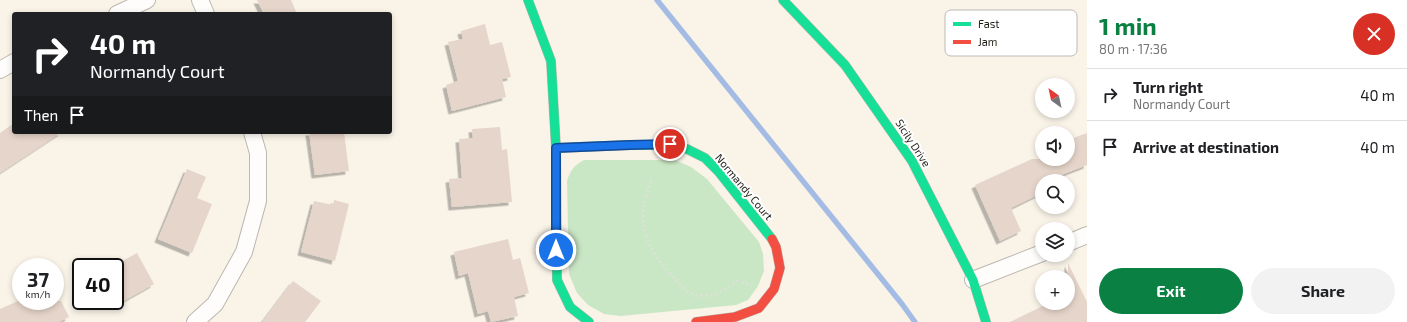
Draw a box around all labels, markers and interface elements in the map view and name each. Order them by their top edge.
legend [945,10,1077,56]
text: 1 min [1099,11,1157,40]
button: close [1353,13,1395,55]
text: Fast [978,17,1000,30]
text: 40 m [90,26,156,60]
icon: right [24,28,76,80]
text: Jam [978,35,997,48]
text: 80 m · 17:36 [1099,41,1167,57]
text: Normandy Court [90,60,225,82]
north arrow [1035,78,1075,118]
map controls [1035,78,1075,310]
text: Turn right [1133,78,1203,96]
icon: right [1099,84,1121,106]
text: 40 m [1360,86,1395,104]
text: Normandy Court [1133,96,1230,112]
icon: arrive [66,104,88,126]
text: Then [24,106,58,124]
street label: Sicily Drive [893,116,934,169]
button: sound [1035,126,1075,166]
pin [653,127,687,161]
icon: arrive [659,133,681,155]
icon: arrive [1099,136,1121,158]
text: Arrive at destination [1133,138,1279,156]
text: 40 m [1360,138,1395,156]
street label: Normandy Court [713,151,776,222]
button: search [1035,174,1075,214]
button: layers [1035,222,1075,262]
position arrow [535,229,577,271]
speed limit sign: 40 [72,258,124,310]
text: 37 [27,267,49,291]
button: Exit [1099,268,1243,314]
button: Share [1251,268,1395,314]
button: + [1035,270,1075,310]
text: km/h [26,288,50,300]

